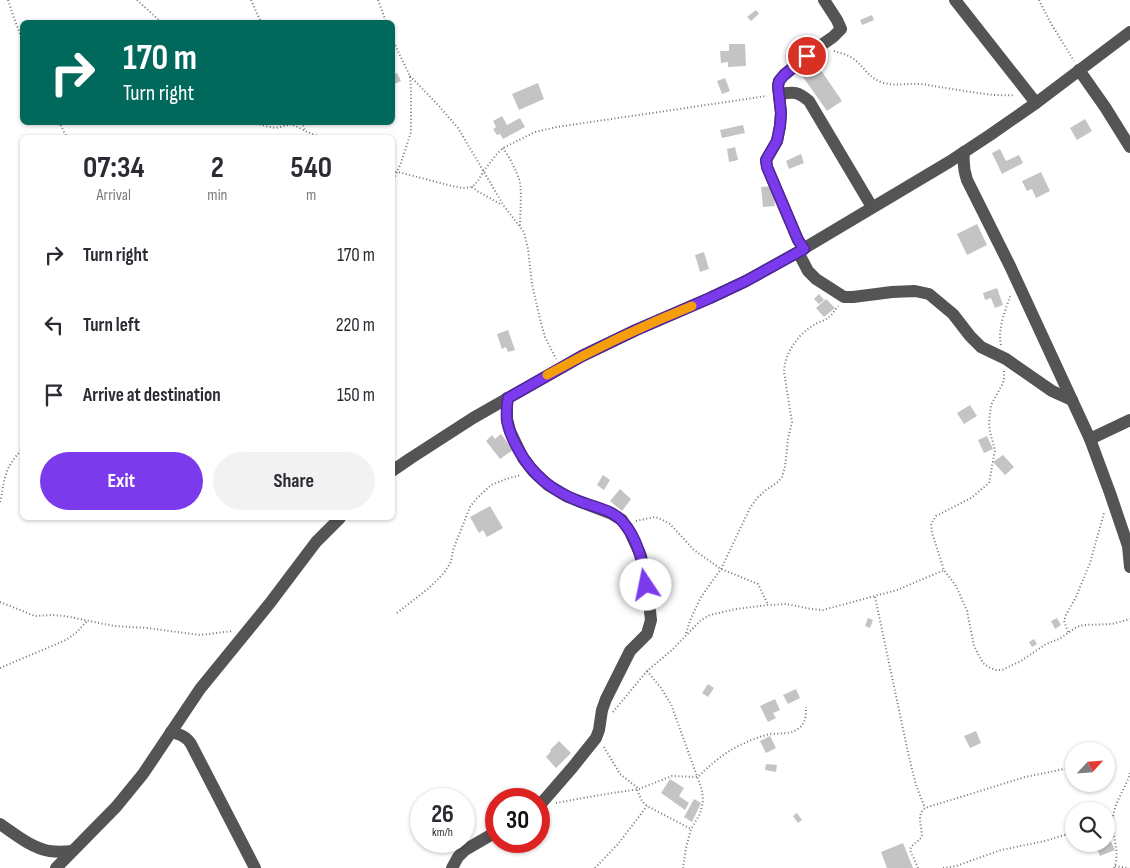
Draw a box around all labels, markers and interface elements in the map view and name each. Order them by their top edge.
pin [786,35,828,77]
text: 170 m [123,37,197,80]
icon: right [40,40,105,105]
icon: arrive [793,42,821,70]
text: Turn right [123,80,194,107]
text: 07:34 [83,150,144,186]
text: 2 [211,150,224,186]
text: 540 [290,150,332,186]
text: Arrival [96,186,131,205]
text: min [207,186,227,205]
text: m [306,186,316,205]
icon: right [40,241,68,269]
text: Turn right [83,244,148,267]
text: 170 m [337,244,375,267]
icon: left [40,311,68,339]
text: Turn left [83,314,140,337]
text: 220 m [336,314,375,337]
icon: arrive [40,381,68,409]
text: Arrive at destination [83,384,221,407]
text: 150 m [337,384,375,407]
button: Exit [40,452,203,510]
button: Share [213,452,375,510]
position arrow [619,558,671,610]
north arrow [1065,742,1115,792]
map controls [1065,742,1115,852]
speed limit sign: 30 [485,788,550,853]
text: 26 [431,799,454,830]
button: search [1065,802,1115,852]
text: km/h [432,825,453,840]

